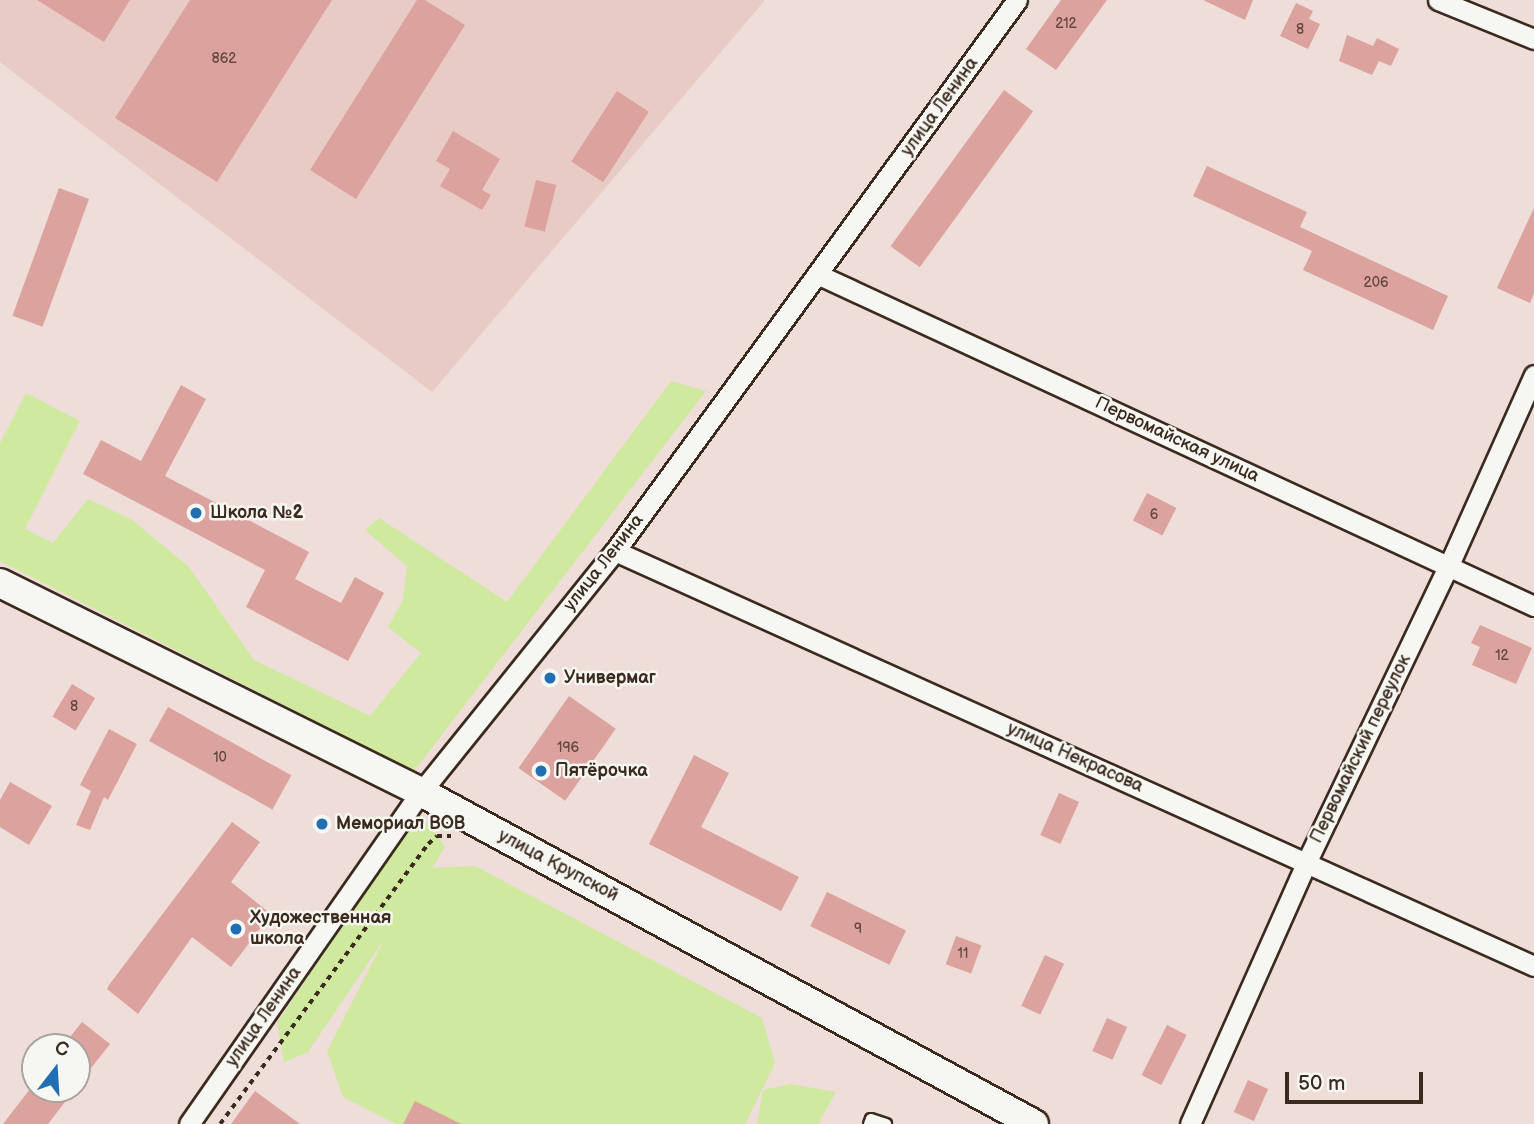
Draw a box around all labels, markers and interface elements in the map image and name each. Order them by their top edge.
house number: 212 [1055,16,1077,32]
house number: 8 [1296,22,1304,38]
house number: 862 [212,51,236,67]
street label: улица Ленина [897,53,983,161]
house number: 206 [1363,275,1389,291]
street label: Первомайская улица [1091,392,1263,488]
place label: Школа №2 [210,502,303,524]
marker: Школа №2 [188,505,204,521]
house number: 6 [1150,507,1158,523]
street label: улица Ленина [559,510,649,616]
house number: 12 [1495,648,1509,664]
street label: Первомайский переулок [1306,651,1416,847]
place label: Универмаг [564,667,656,689]
marker: Универмаг [542,670,558,686]
house number: 8 [70,699,78,715]
street label: улица Некрасова [1004,718,1146,798]
house number: 196 [557,740,579,756]
house number: 10 [213,750,227,766]
place label: Пятёрочка [555,760,648,782]
marker: Пятёрочка [533,763,549,779]
place label: Мемориал ВОВ [336,813,465,835]
marker: Мемориал ВОВ [314,816,330,832]
street label: улица Крупской [494,825,622,907]
place label: Художественная школа [250,908,391,950]
marker: Художественная школа [228,921,244,937]
house number: 9 [854,921,862,937]
house number: 11 [958,946,968,962]
street label: улица Ленина [222,963,306,1071]
north arrow [21,1033,91,1103]
text: С [52,1036,71,1062]
scale bar [1289,1058,1427,1102]
text: 50 m [1298,1071,1345,1096]

